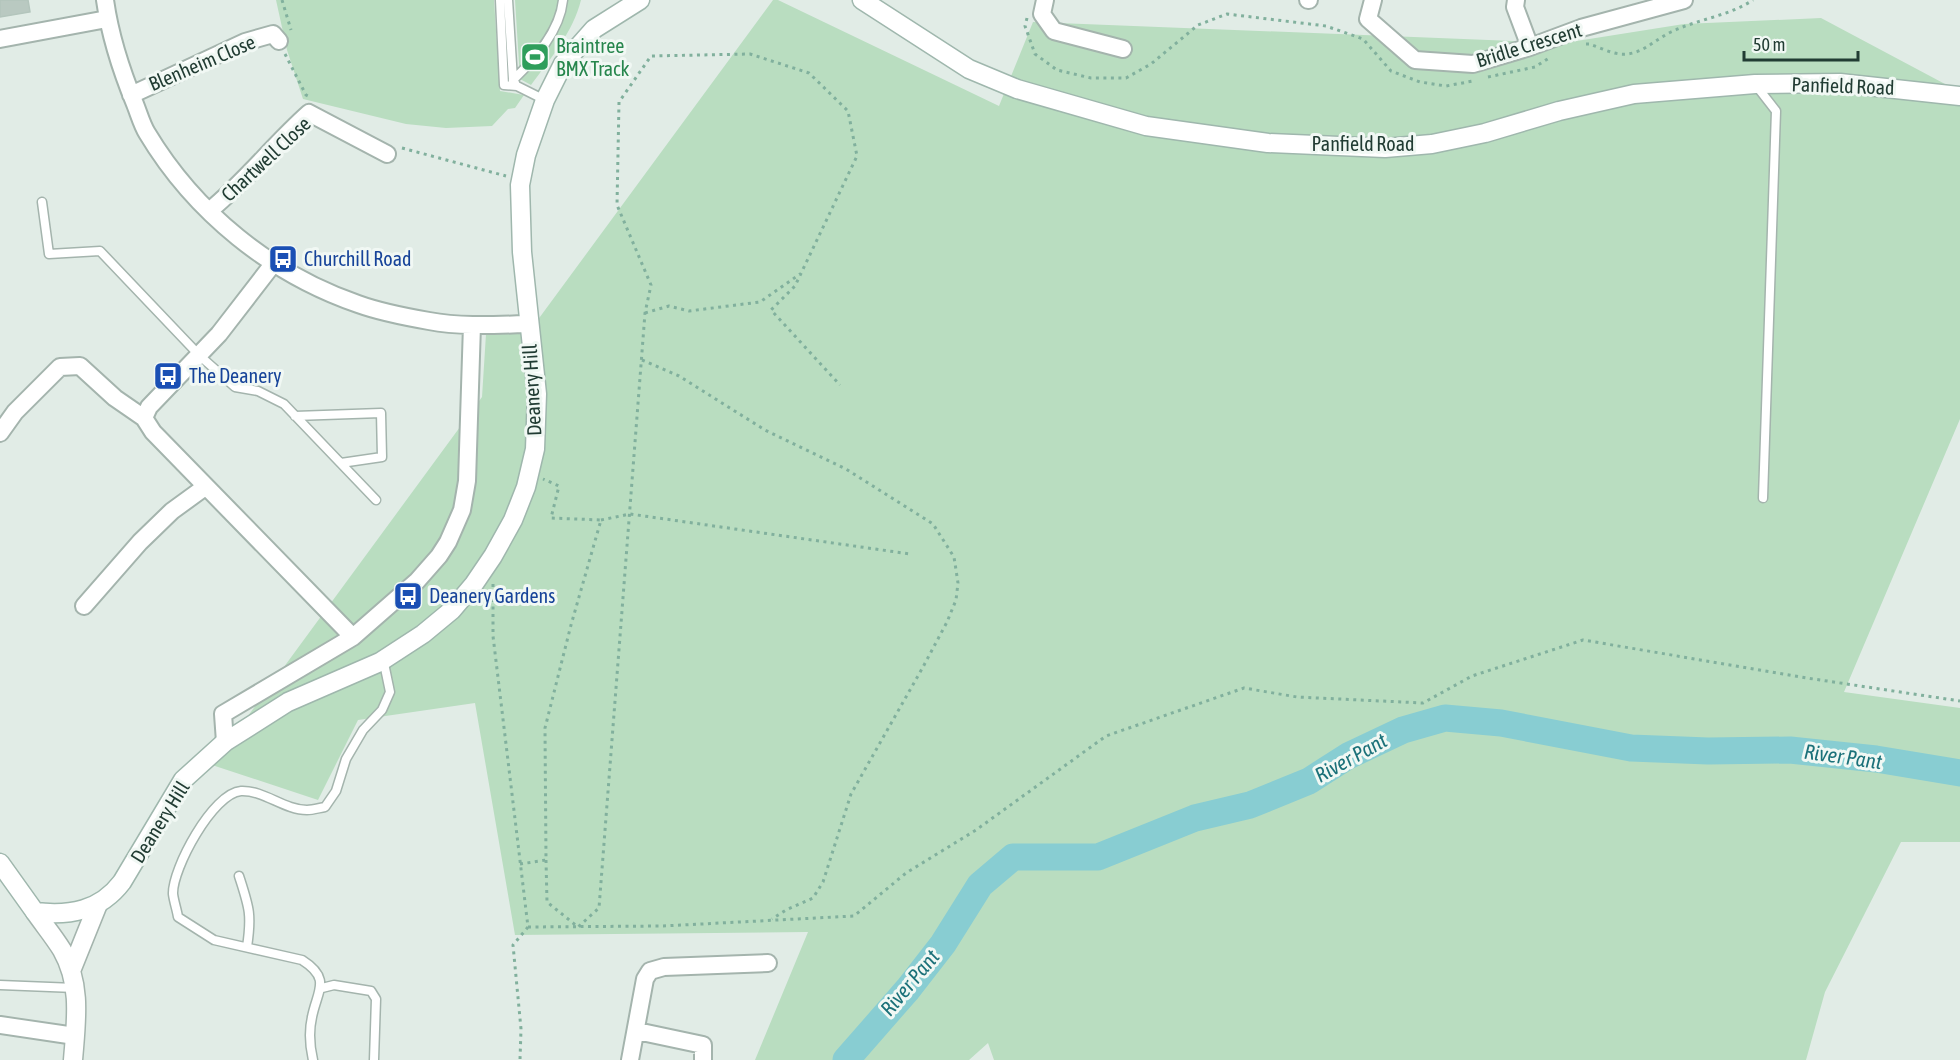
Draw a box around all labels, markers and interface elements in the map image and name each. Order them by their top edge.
street label: Bridle Crescent [1473,17,1585,72]
scale bar [1744,24,1858,62]
street label: Blenheim Close [145,30,259,95]
place label: Braintree BMX Track [556,34,629,80]
text: 50 m [1753,34,1785,55]
sports icon: Braintree BMX Track [519,41,551,73]
street label: Panfield Road [1791,72,1895,99]
street label: Chartwell Close [216,112,315,206]
street label: Panfield Road [1311,132,1415,155]
bus stop icon: Churchill Road [267,243,299,275]
place label: Churchill Road [304,247,411,270]
street label: Deanery Hill [518,343,545,437]
bus stop icon: The Deanery [152,360,184,392]
place label: The Deanery [189,364,281,387]
bus stop icon: Deanery Gardens [392,580,424,612]
place label: Deanery Gardens [429,584,555,607]
water label: River Pant [1310,728,1391,787]
water label: River Pant [1803,739,1884,773]
street label: Deanery Hill [125,776,194,867]
water label: River Pant [875,945,944,1020]

